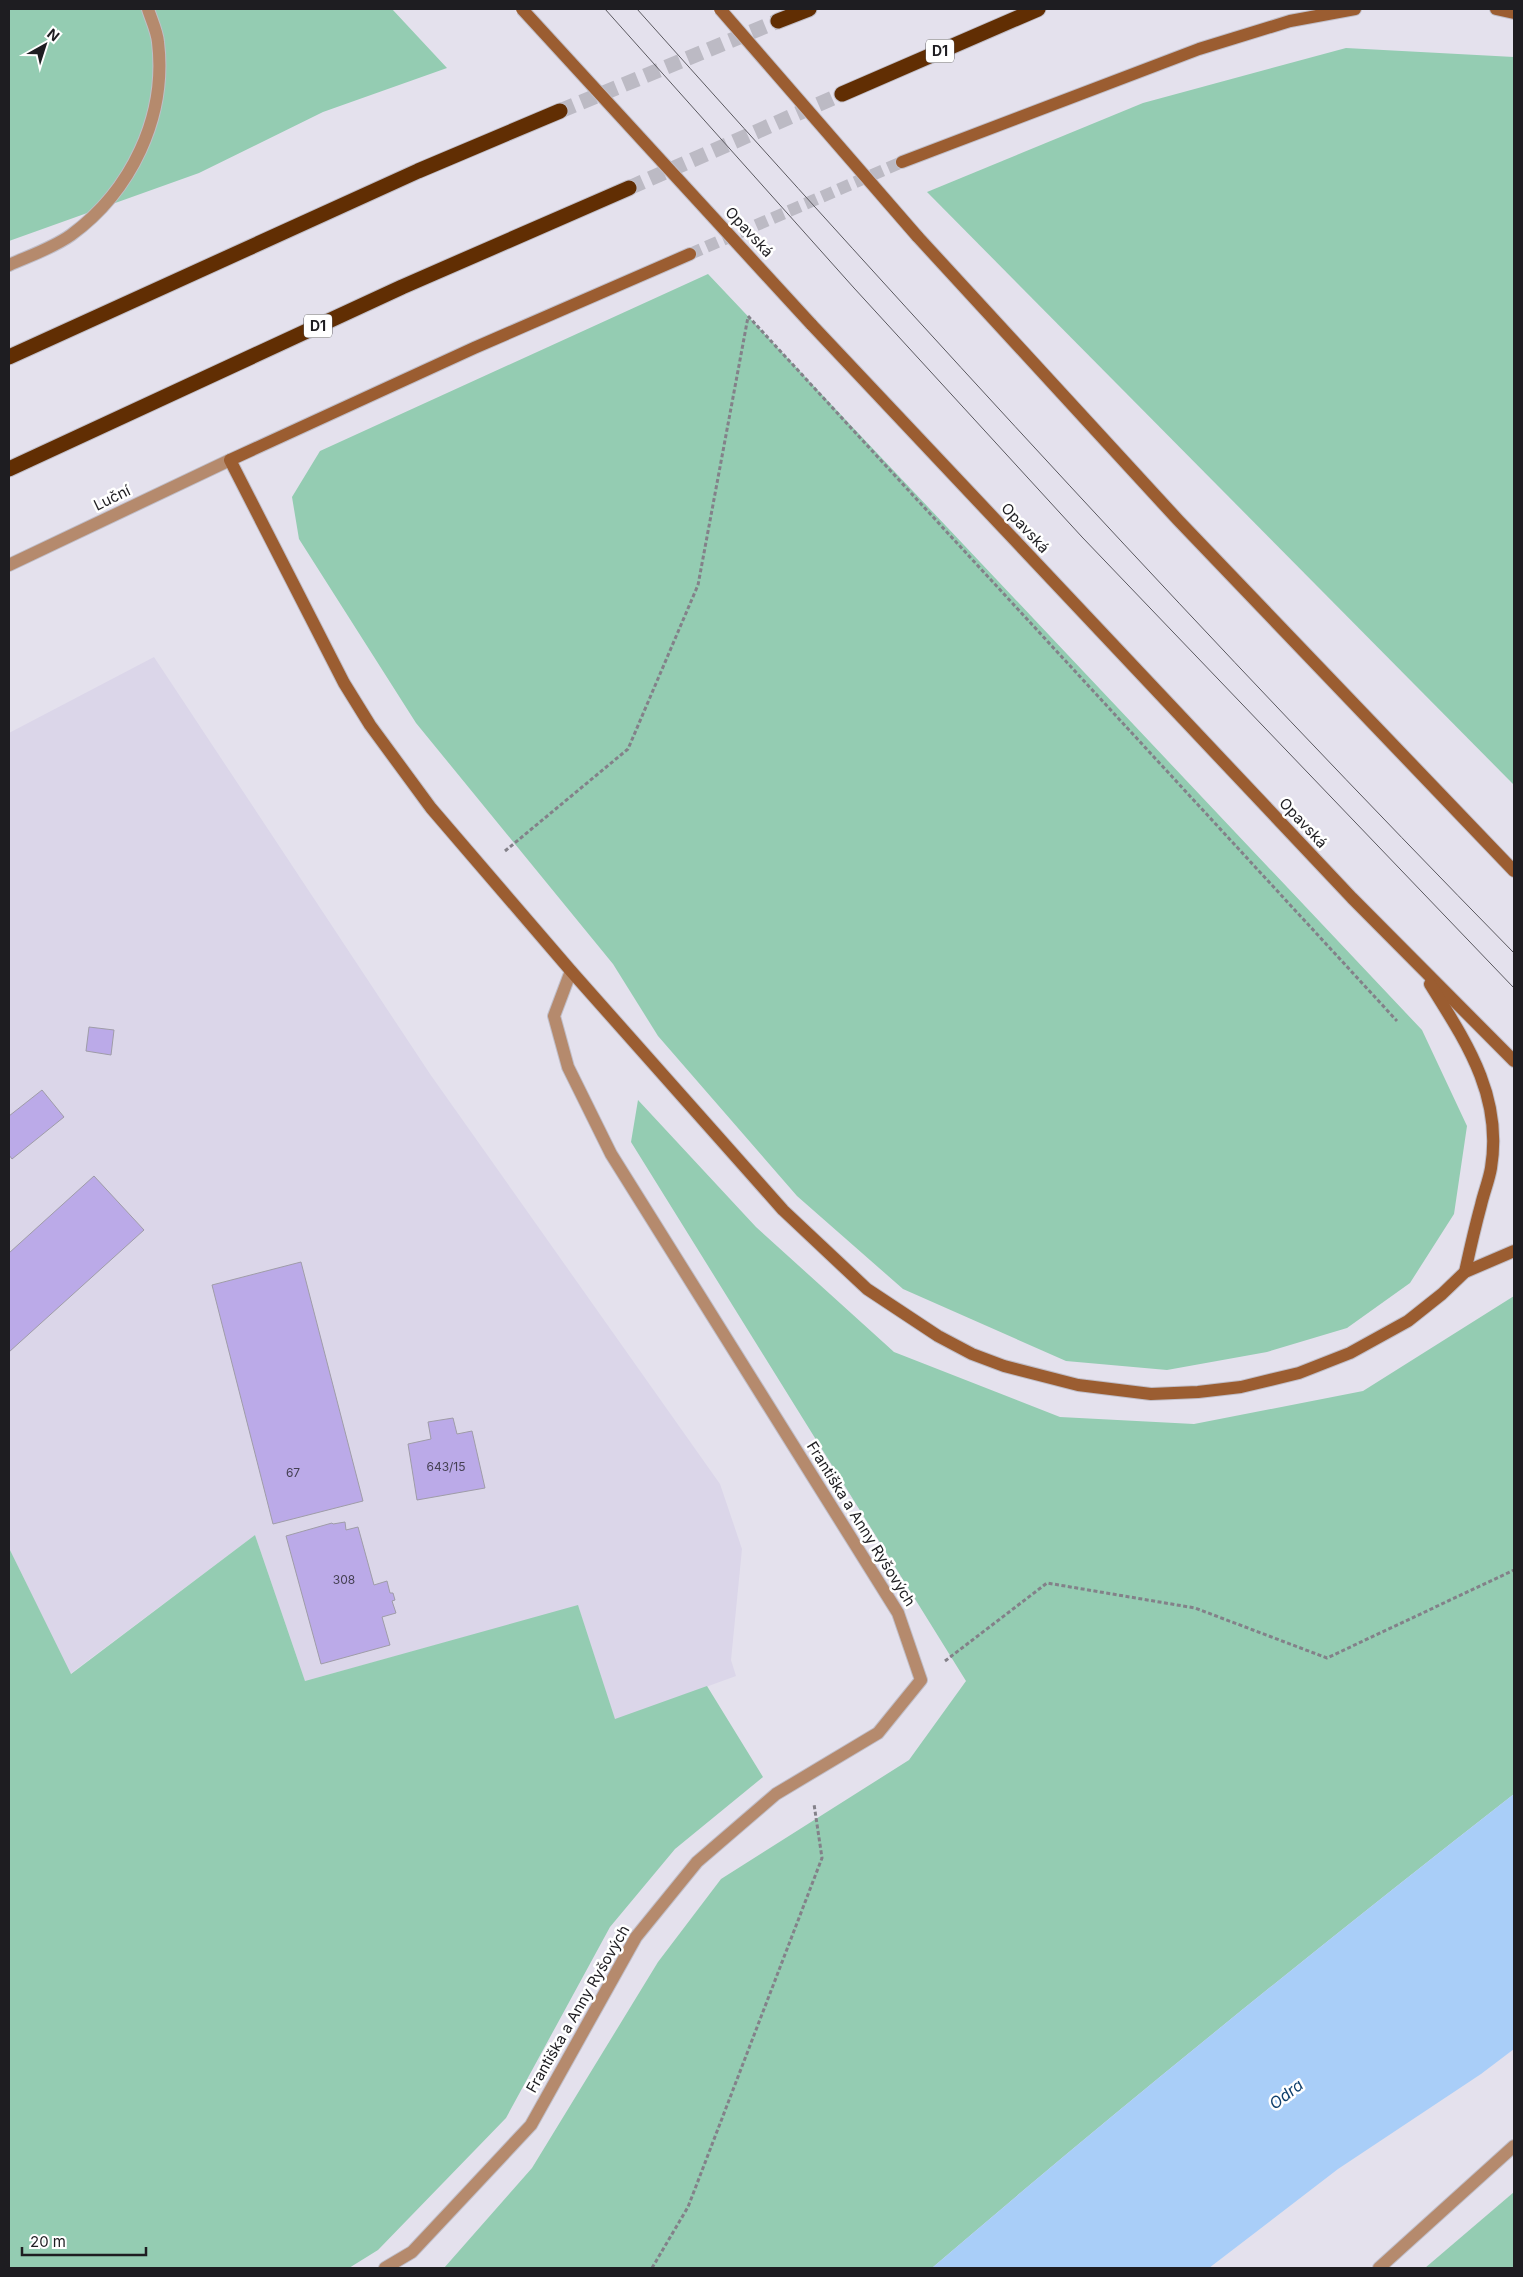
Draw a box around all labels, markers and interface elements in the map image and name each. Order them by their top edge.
north arrow [20,20,70,70]
text: N [44,25,63,44]
road number: D1 [926,40,954,62]
street label: Opavská [721,203,777,261]
road number: D1 [304,314,332,338]
street label: Luční [90,480,134,515]
street label: Opavská [997,499,1053,557]
street label: Opavská [1275,794,1331,852]
street label: Františka a Anny Ryšových [803,1438,920,1610]
house number: 643/15 [426,1459,466,1474]
house number: 67 [286,1465,300,1480]
house number: 308 [333,1572,355,1587]
street label: Františka a Anny Ryšových [522,1921,633,2096]
water label: Odra [1265,2074,1307,2113]
scale bar [22,2224,146,2256]
text: 20 m [30,2232,66,2251]

